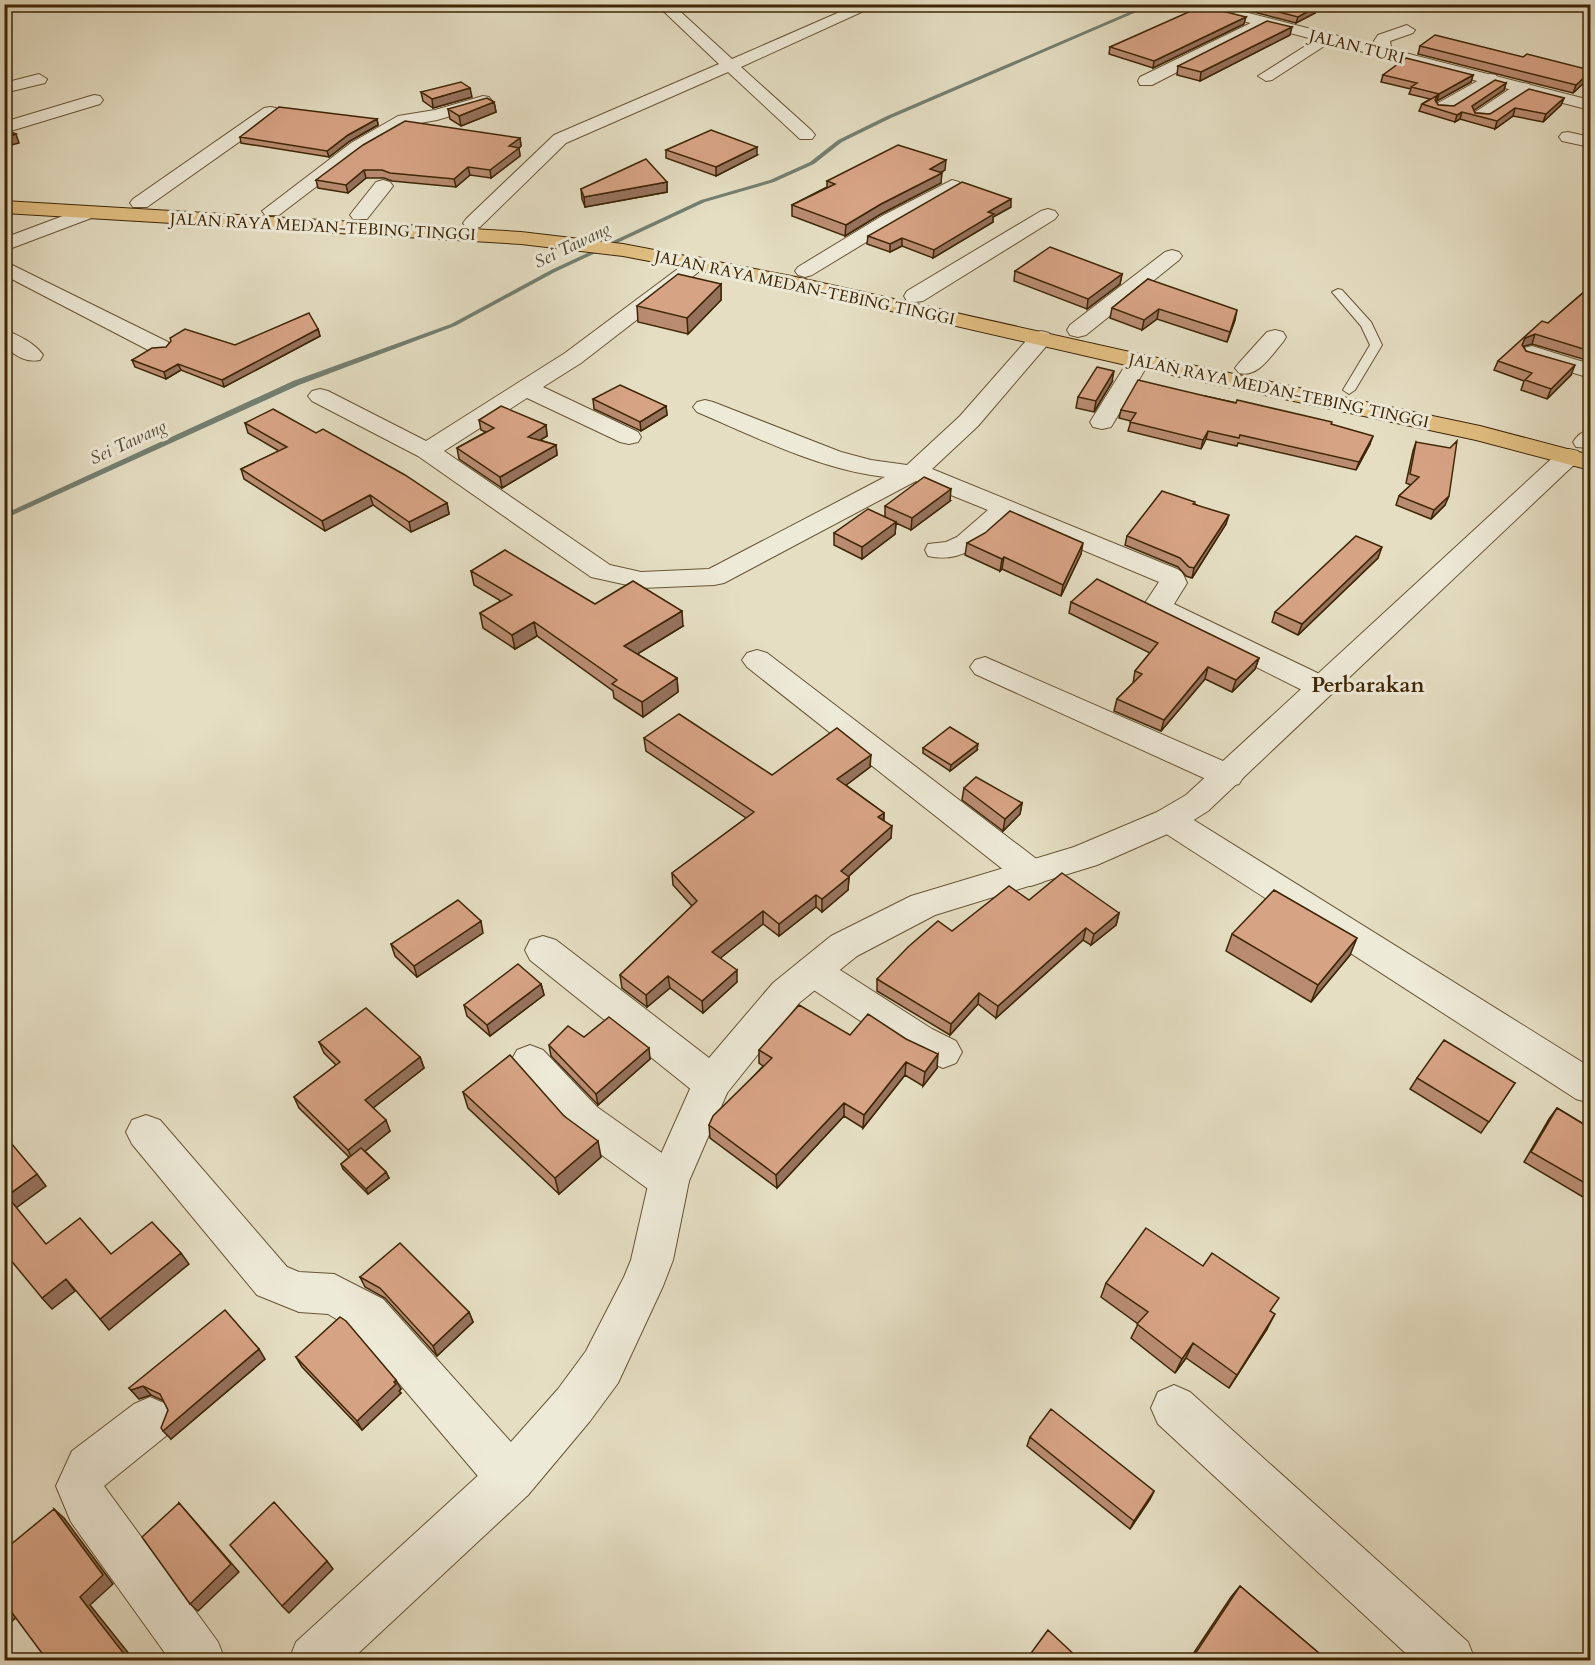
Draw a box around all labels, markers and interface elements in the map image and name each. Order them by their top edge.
street label: JALAN TURI [1305,24,1407,69]
street label: JALAN RAYA MEDAN-TEBING TINGGI [167,208,476,246]
water label: Sei Tawang [530,216,615,275]
street label: JALAN RAYA MEDAN-TEBING TINGGI [651,245,957,331]
street label: JALAN RAYA MEDAN-TEBING TINGGI [1125,348,1431,434]
water label: Sei Tawang [86,414,171,471]
district label: Perbarakan [1311,670,1425,700]

